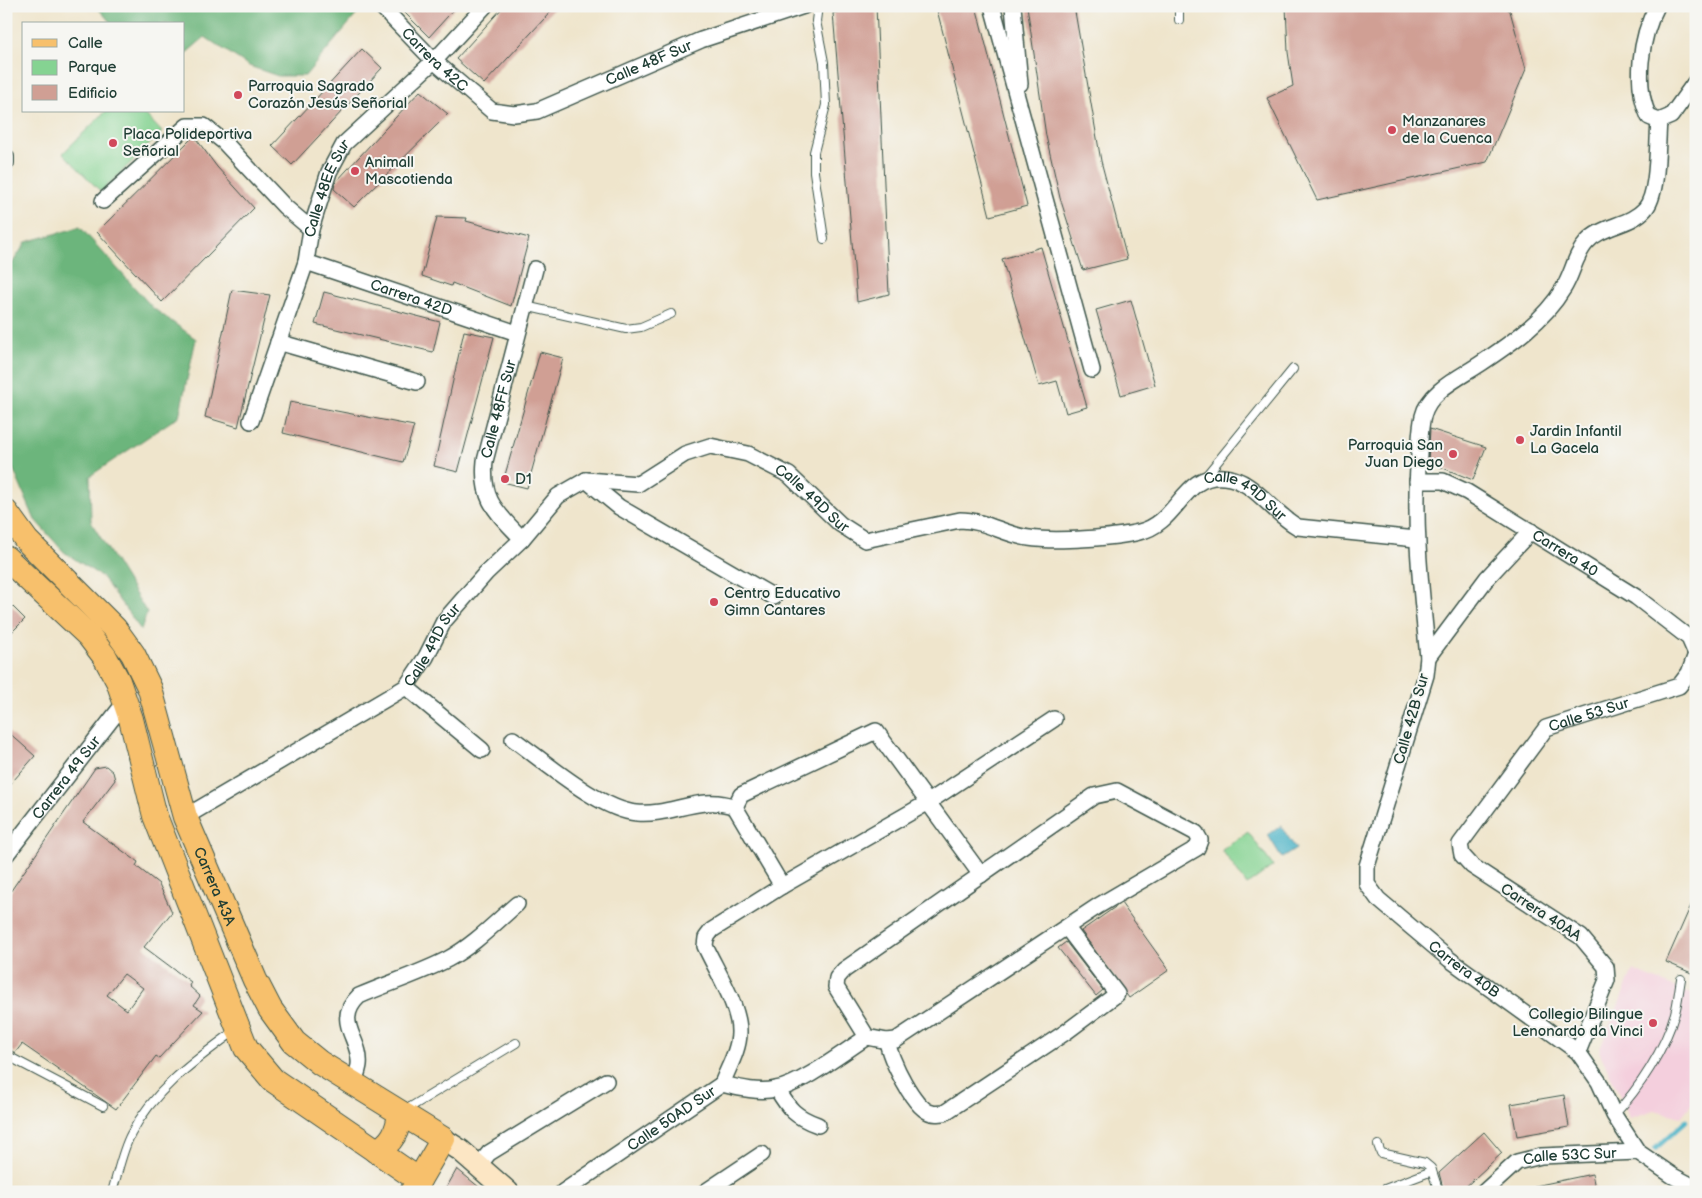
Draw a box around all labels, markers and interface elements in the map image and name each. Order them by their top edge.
legend [22,22,185,112]
street label: Carrera 42C [397,24,472,96]
text: Calle [68,34,103,53]
street label: Calle 48F Sur [603,36,695,90]
text: Parque [68,58,117,77]
place label: Parroquia Sagrado Corazón Jesús Señorial [248,77,407,113]
text: Edificio [68,84,117,103]
marker: Parroquia Sagrado Corazón Jesús Señorial [232,89,244,101]
place label: Manzanares de la Cuenca [1402,112,1492,148]
marker: Manzanares de la Cuenca [1386,124,1398,136]
place label: Placa Polideportiva Señorial [123,125,252,161]
street label: Calle 48EE Sur [301,135,354,239]
marker: Placa Polideportiva Señorial [107,137,119,149]
place label: Animall Mascotienda [365,153,453,189]
marker: Animall Mascotienda [349,165,361,177]
street label: Carrera 42D [368,275,455,320]
street label: Calle 48FF Sur [477,357,521,461]
place label: Jardin Infantil La Gacela [1530,422,1621,458]
marker: Jardin Infantil La Gacela [1514,434,1526,446]
place label: Parroquia San Juan Diego [1348,436,1443,472]
marker: Parroquia San Juan Diego [1447,448,1459,460]
street label: Calle 49D Sur [772,460,853,538]
street label: Calle 49D Sur [1202,468,1290,526]
place label: D1 [515,470,532,489]
marker: D1 [499,473,511,485]
street label: Carrera 40 [1528,526,1602,581]
place label: Centro Educativo Gimn Cantares [724,584,841,620]
marker: Centro Educativo Gimn Cantares [708,596,720,608]
street label: Calle 49D Sur [400,599,465,690]
street label: Calle 42B Sur [1389,671,1434,767]
street label: Calle 53 Sur [1546,693,1632,737]
street label: Carrera 49 Sur [28,732,105,824]
street label: Carrera 43A [189,844,240,929]
street label: Carrera 40AA [1497,879,1585,946]
street label: Carrera 40B [1424,937,1503,1002]
place label: Collegio Bilingue Lenonardo da Vinci [1512,1005,1643,1041]
marker: Collegio Bilingue Lenonardo da Vinci [1647,1017,1659,1029]
street label: Calle 50AD Sur [624,1082,720,1156]
street label: Calle 53C Sur [1521,1144,1618,1170]

